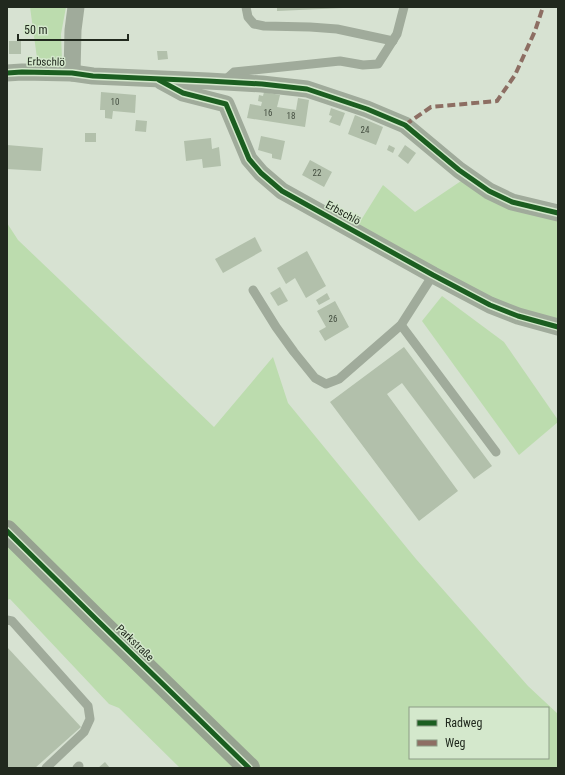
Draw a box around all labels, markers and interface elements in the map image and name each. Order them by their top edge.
scale bar [18,16,128,42]
text: 50 m [24,23,48,37]
street label: Erbschlö [27,55,65,69]
house number: 10 [111,97,119,107]
house number: 16 [264,108,272,118]
house number: 18 [287,111,295,121]
house number: 24 [361,125,370,135]
house number: 22 [313,168,322,178]
street label: Erbschlö [323,198,363,228]
house number: 26 [329,314,337,324]
street label: Parkstraße [114,622,156,664]
legend [409,707,549,759]
text: Radweg [445,716,482,730]
text: Weg [445,736,466,750]

